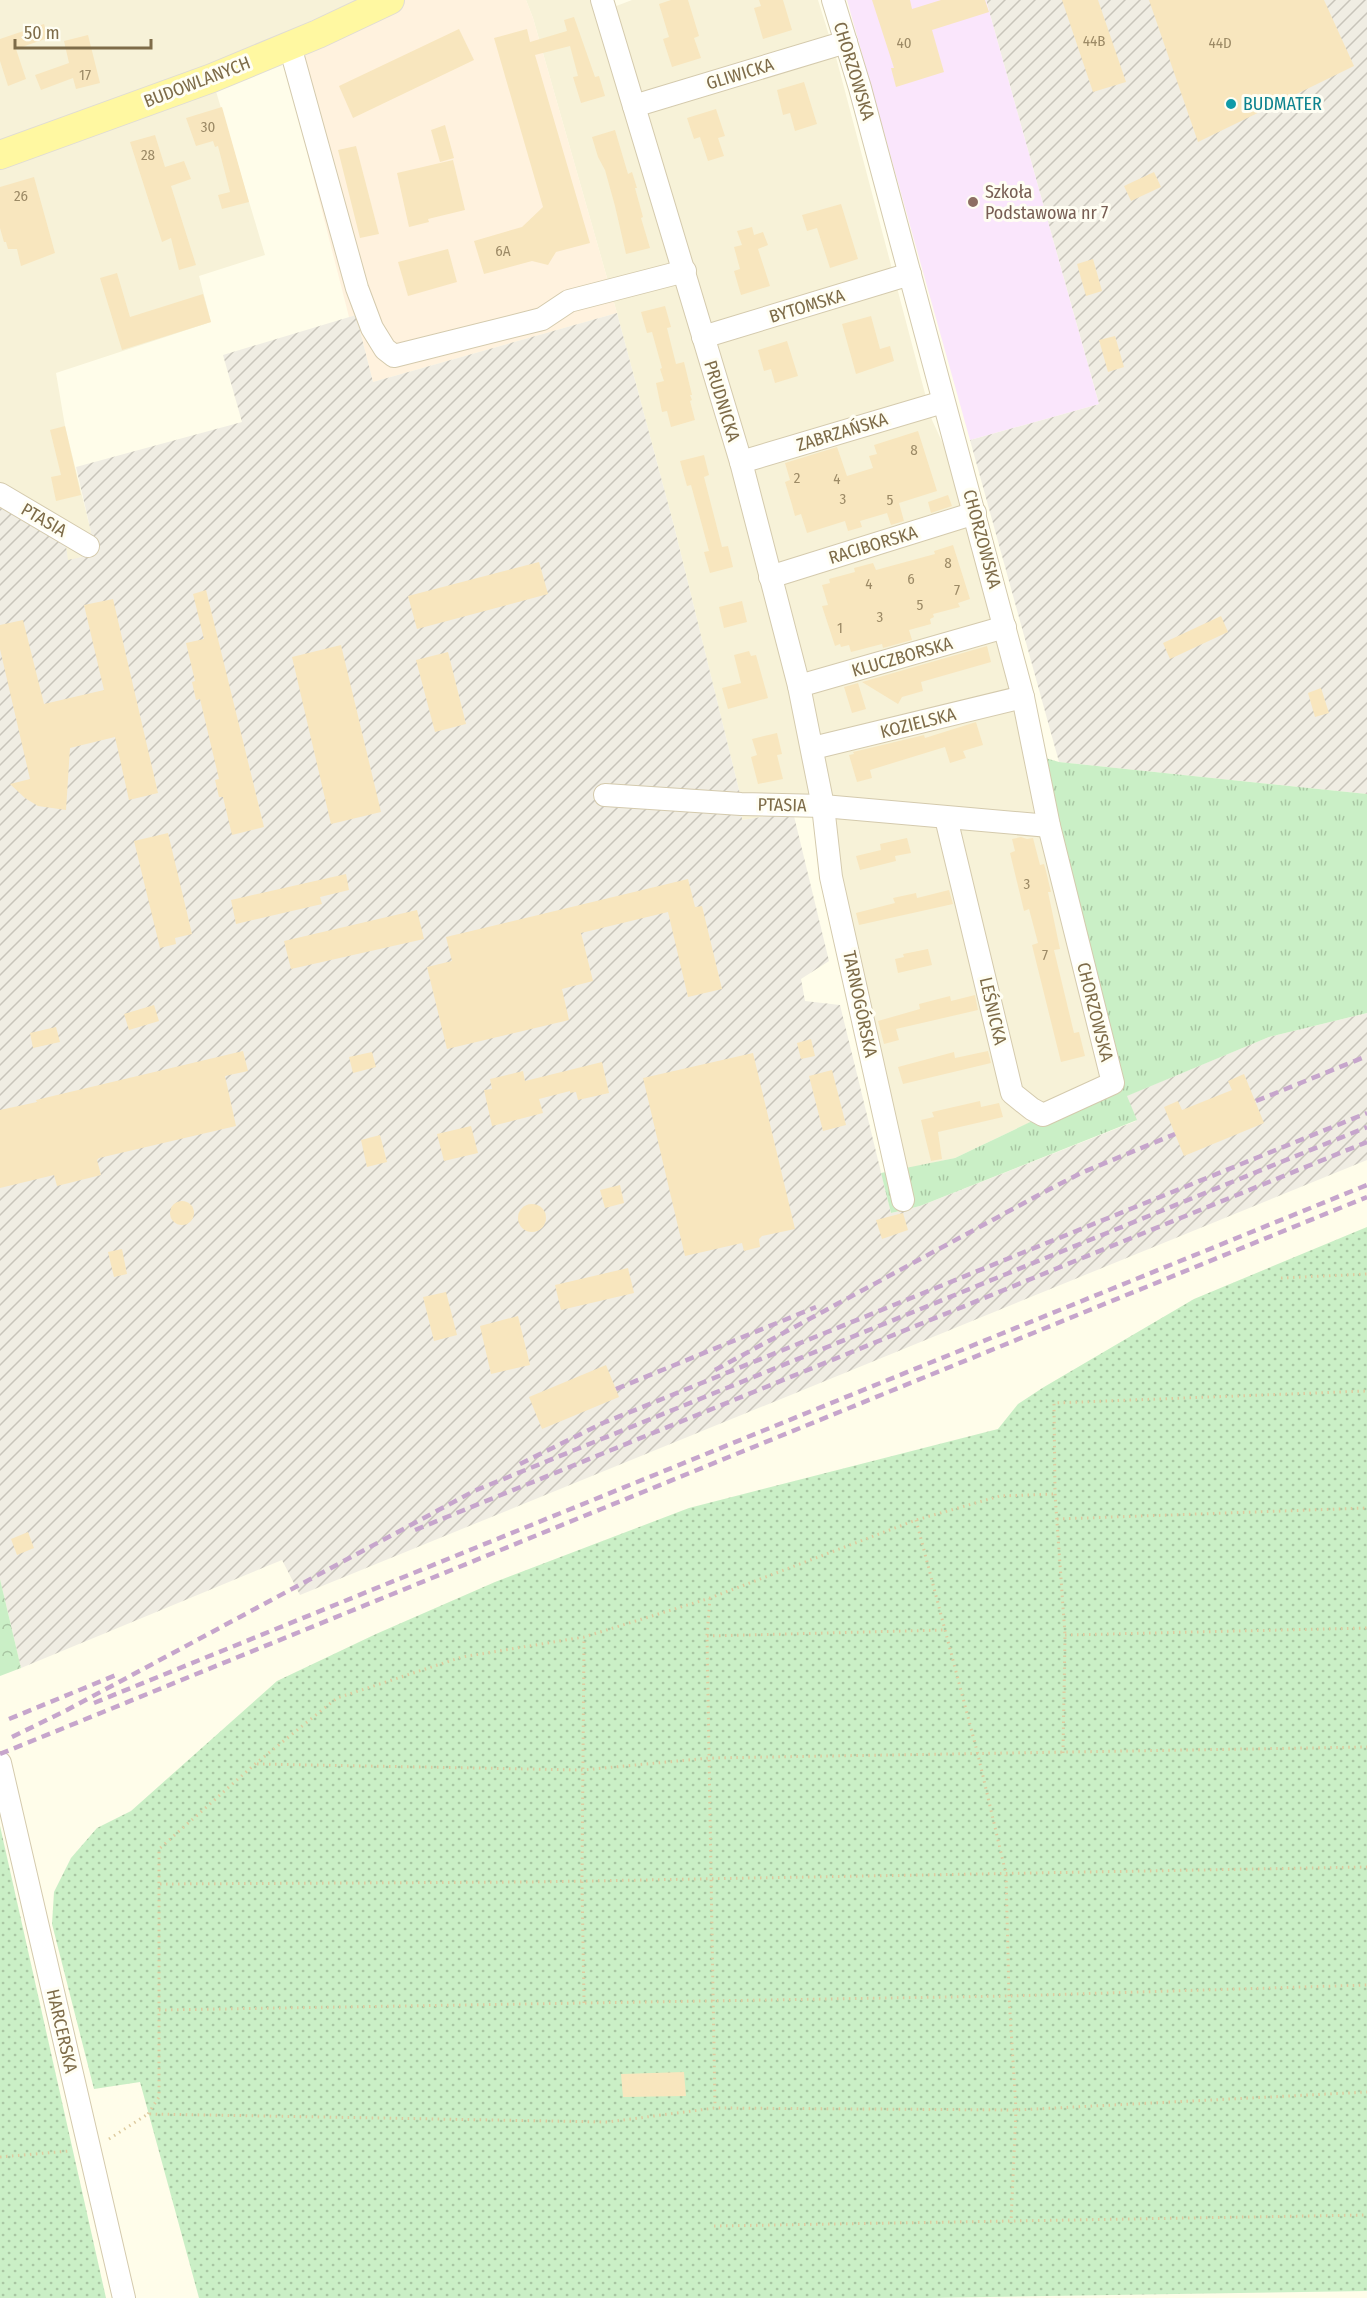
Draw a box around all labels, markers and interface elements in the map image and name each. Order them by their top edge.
scale bar [15,12,152,50]
street label: CHORZOWSKA [829,19,880,123]
text: 50 m [24,22,60,44]
house number: 44B [1083,32,1105,50]
house number: 40 [896,34,912,52]
house number: 44D [1208,34,1232,52]
street label: BUDOWLANYCH [141,52,253,112]
street label: GLIWICKA [704,53,777,95]
house number: 17 [79,66,91,84]
place label: BUDMATER [1243,93,1322,115]
marker: BUDMATER [1224,97,1238,111]
house number: 30 [201,118,215,136]
house number: 28 [141,146,155,164]
place label: Szkoła Podstawowa nr 7 [985,181,1108,224]
house number: 26 [14,187,28,205]
marker: Szkoła Podstawowa nr 7 [966,195,980,209]
house number: 6A [495,242,511,260]
street label: BYTOMSKA [767,284,848,328]
street label: PRUDNICKA [699,358,745,445]
street label: ZABRZAŃSKA [793,407,891,456]
house number: 8 [910,441,918,459]
house number: 2 [794,469,801,487]
house number: 4 [833,470,841,488]
street label: CHORZOWSKA [958,487,1006,591]
house number: 3 [840,490,847,508]
house number: 5 [887,491,894,509]
street label: PTASIA [17,498,71,542]
street label: RACIBORSKA [826,521,921,569]
house number: 8 [944,554,952,572]
house number: 6 [907,570,915,588]
house number: 4 [865,575,873,593]
house number: 7 [954,581,960,599]
house number: 5 [917,596,924,614]
house number: 3 [877,608,884,626]
house number: 1 [837,619,843,637]
street label: KLUCZBORSKA [849,632,956,682]
street label: KOZIELSKA [878,703,959,743]
street label: PTASIA [757,794,807,816]
house number: 3 [1024,875,1031,893]
house number: 7 [1042,946,1048,964]
street label: TARNOGÓRSKA [838,949,882,1060]
street label: CHORZOWSKA [1072,960,1118,1064]
street label: LEŚNICKA [975,975,1012,1048]
street label: HARCERSKA [42,1987,82,2076]

